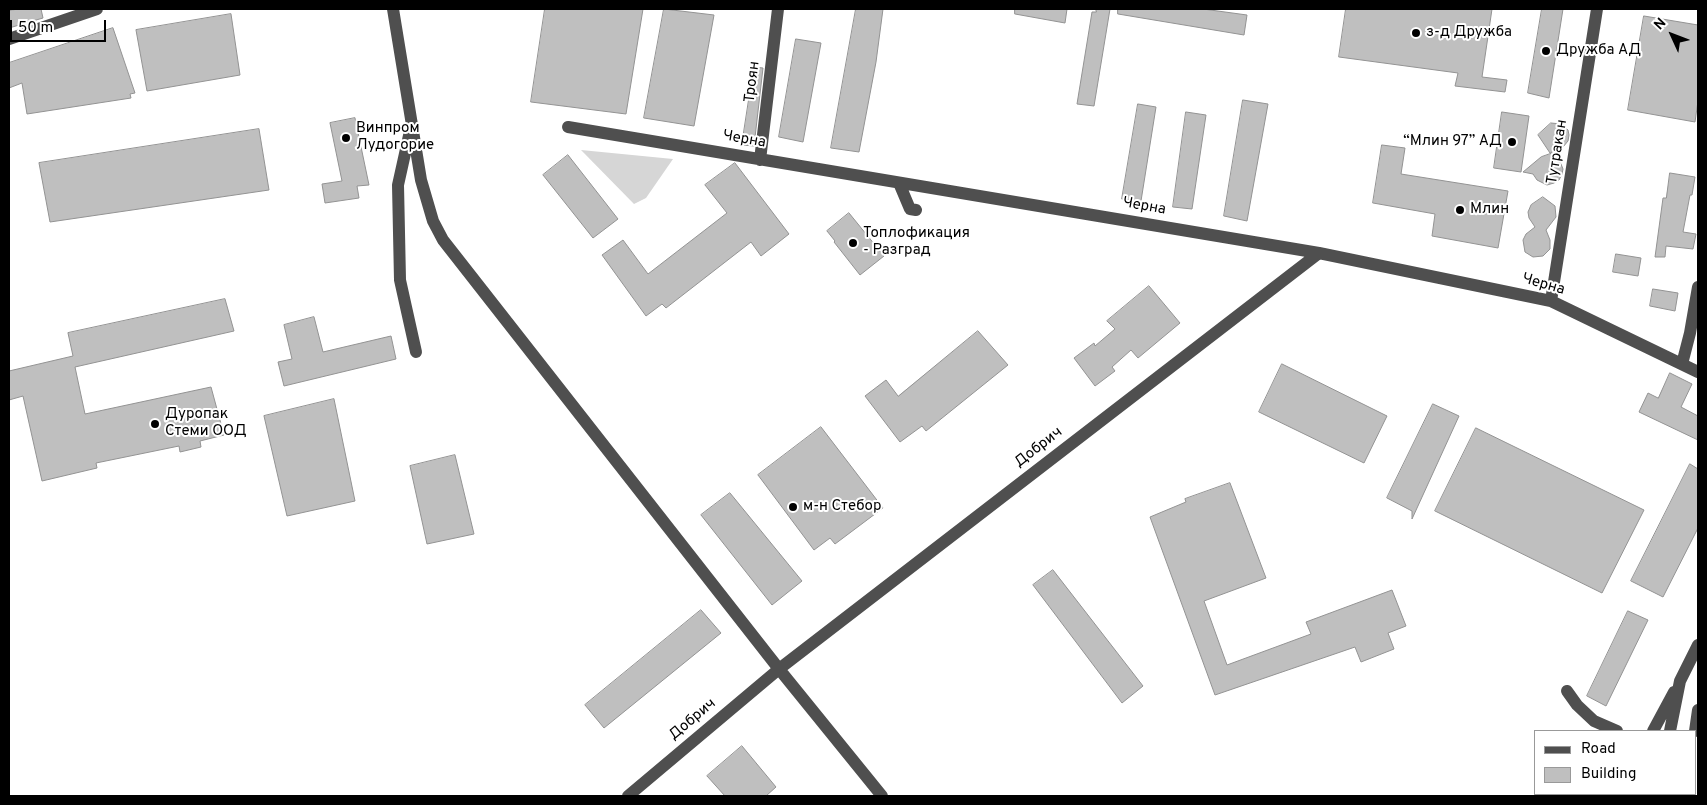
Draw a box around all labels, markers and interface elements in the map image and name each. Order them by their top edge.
scale bar [12,10,109,42]
north arrow [1647,10,1697,60]
text: N [1651,15,1670,34]
text: 50 m [18,19,53,38]
place label: з-д Дружба [1426,24,1512,42]
marker: з-д Дружба [1410,27,1422,39]
place label: Дружба АД [1556,42,1641,60]
marker: Дружба АД [1540,45,1552,57]
street label: Троян [742,60,764,104]
street label: Тутракан [1544,118,1572,186]
place label: Винпром Лудогорие [356,120,434,155]
street label: Черна [721,127,767,153]
marker: Винпром Лудогорие [340,132,352,144]
place label: “Млин 97” АД [1403,133,1502,151]
marker: “Млин 97” АД [1506,136,1518,148]
street label: Черна [1121,194,1167,220]
place label: Млин [1470,201,1509,219]
marker: Млин [1454,204,1466,216]
place label: Топлофикация - Разград [863,225,970,260]
marker: Топлофикация - Разград [847,237,859,249]
street label: Черна [1519,270,1567,300]
place label: Дуропак Стеми ООД [165,406,247,441]
marker: Дуропак Стеми ООД [149,418,161,430]
street label: Добрич [1011,424,1067,472]
place label: м-н Стебор [803,498,882,516]
marker: м-н Стебор [787,501,799,513]
street label: Добрич [666,695,720,745]
legend [1534,730,1697,795]
text: Road [1581,740,1616,759]
text: Building [1581,765,1636,784]

